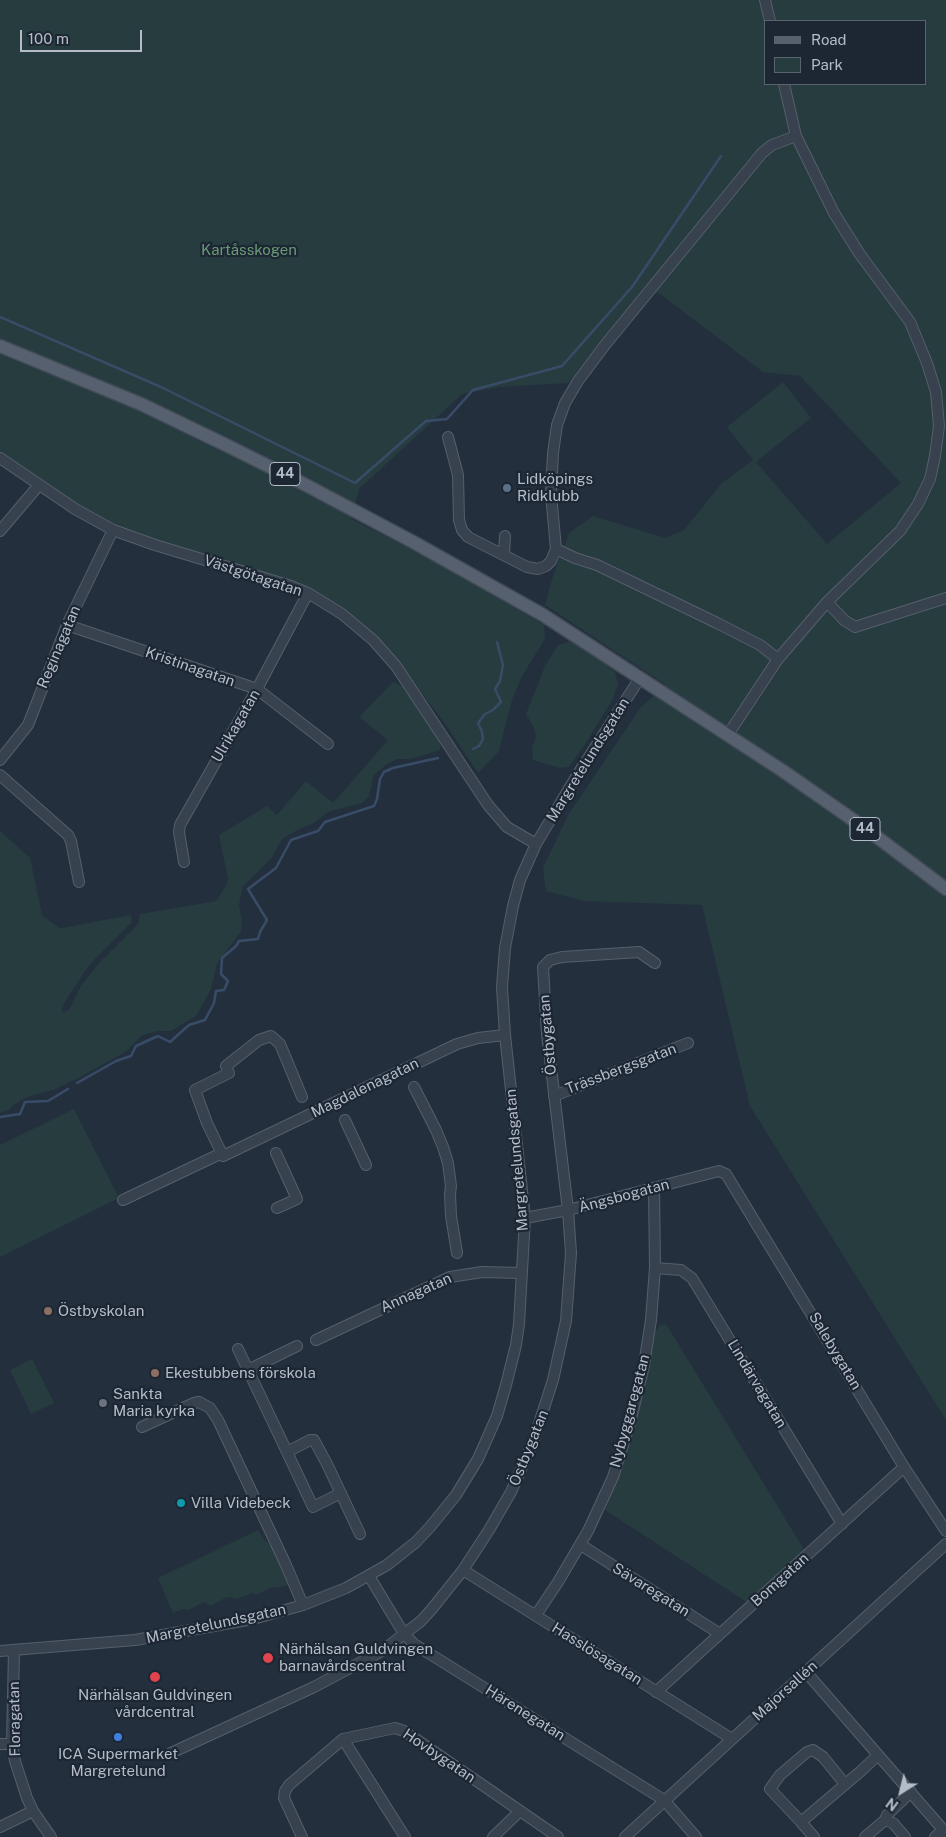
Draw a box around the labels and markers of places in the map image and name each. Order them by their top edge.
place label: Lidköpings Ridklubb [517,470,593,505]
marker: Lidköpings Ridklubb [501,482,513,494]
place label: Östbyskolan [58,1302,144,1320]
marker: Östbyskolan [42,1305,54,1317]
place label: Ekestubbens förskola [165,1364,316,1382]
marker: Ekestubbens förskola [149,1367,161,1379]
place label: Sankta Maria kyrka [113,1385,195,1420]
marker: Sankta Maria kyrka [97,1397,109,1409]
place label: Villa Videbeck [191,1494,291,1512]
marker: Villa Videbeck [175,1497,187,1509]
place label: Närhälsan Guldvingen barnavårdscentral [279,1640,433,1675]
marker: Närhälsan Guldvingen barnavårdscentral [261,1651,275,1665]
marker: Närhälsan Guldvingen vårdcentral [148,1670,162,1684]
place label: Närhälsan Guldvingen vårdcentral [78,1686,232,1721]
marker: ICA Supermarket Margretelund [112,1731,124,1743]
place label: ICA Supermarket Margretelund [58,1745,178,1780]

